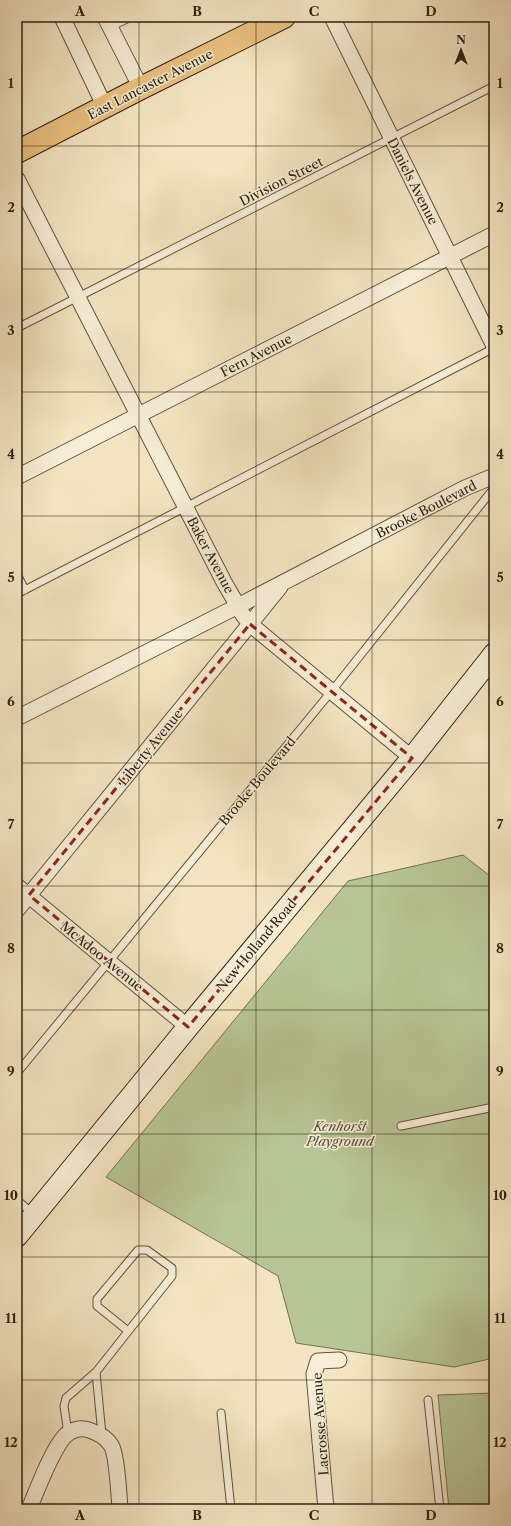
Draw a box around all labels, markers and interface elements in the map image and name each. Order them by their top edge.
text: A [74,3,86,19]
text: B [192,3,202,19]
text: C [309,3,319,19]
text: D [425,3,437,19]
north arrow [441,30,481,70]
text: N [456,33,466,47]
street label: East Lancaster Avenue [85,45,215,123]
text: 1 [8,75,14,91]
text: 1 [497,75,503,91]
street label: Daniels Avenue [384,135,442,227]
street label: Division Street [237,153,326,209]
text: 2 [7,199,15,215]
text: 2 [496,199,504,215]
text: 3 [7,322,15,338]
text: 3 [496,322,504,338]
street label: Fern Avenue [218,330,294,380]
text: 4 [7,446,15,462]
text: 4 [496,446,504,462]
street label: Brooke Boulevard [373,477,479,541]
street label: Baker Avenue [184,514,238,596]
text: 5 [7,569,15,585]
text: 5 [496,569,504,585]
text: 6 [7,693,15,709]
text: 6 [496,693,504,709]
street label: Liberty Avenue [114,706,186,788]
street label: Brooke Boulevard [215,733,299,829]
text: 7 [8,816,15,832]
text: 7 [497,816,504,832]
street label: New Holland Road [212,895,300,995]
street label: McAdoo Avenue [57,918,147,994]
text: 8 [7,940,15,956]
text: 8 [496,940,504,956]
text: 9 [7,1063,15,1079]
text: 9 [496,1063,504,1079]
park label: Kenhorst Playground [305,1118,375,1149]
text: 10 [4,1187,18,1203]
text: 10 [493,1187,507,1203]
text: 11 [5,1310,17,1326]
text: 11 [494,1310,506,1326]
street label: Lacrosse Avenue [308,1372,332,1476]
text: 12 [4,1434,18,1450]
text: 12 [493,1434,507,1450]
text: A [74,1507,86,1523]
text: B [192,1507,202,1523]
text: C [309,1507,319,1523]
text: D [425,1507,437,1523]

